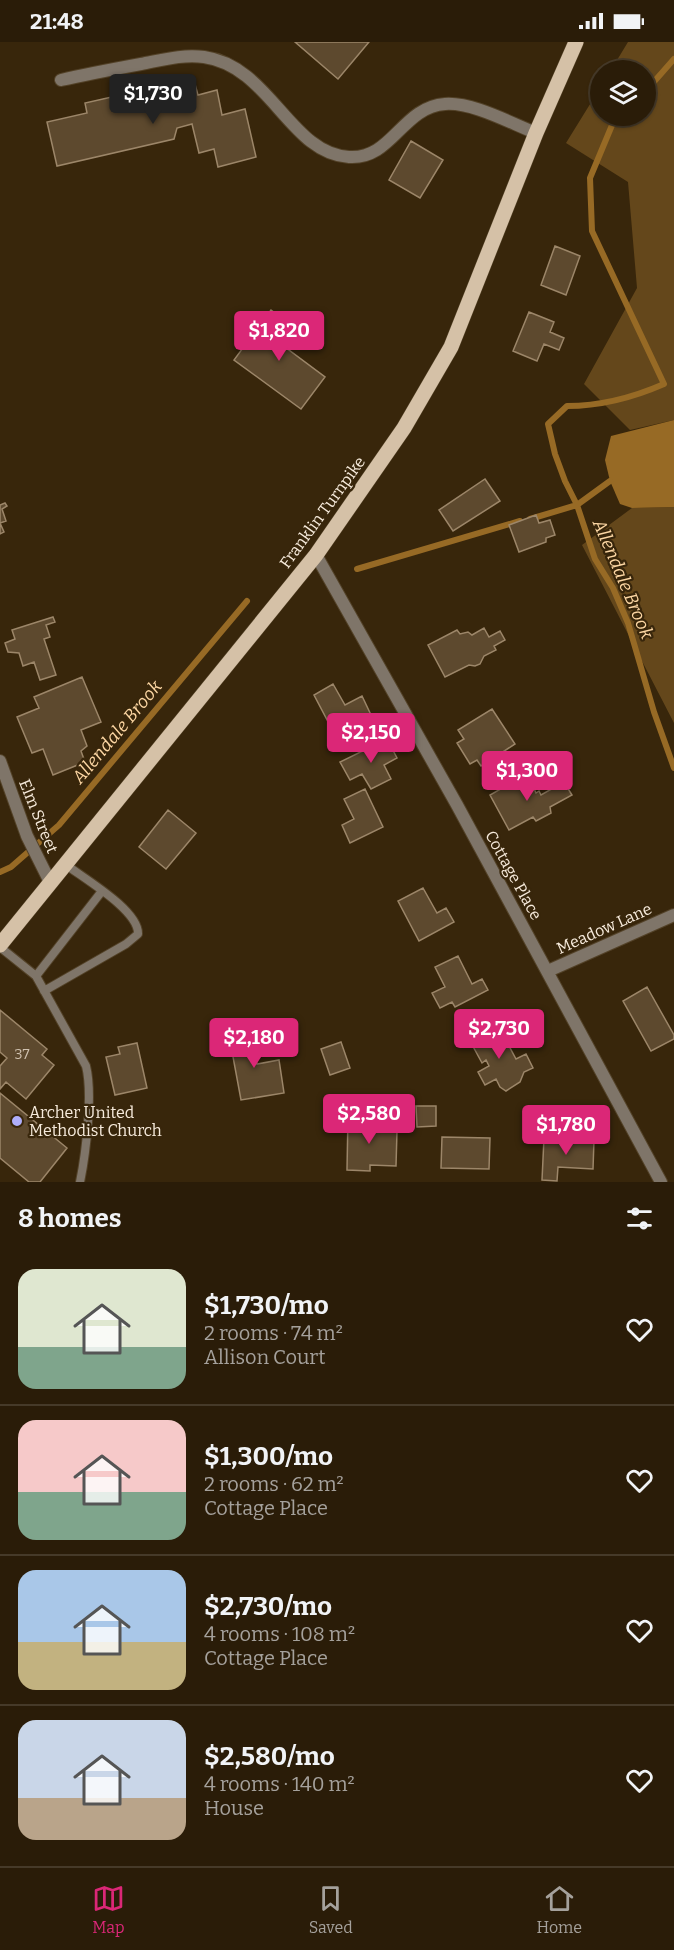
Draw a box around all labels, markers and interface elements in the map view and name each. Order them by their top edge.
text: 21:48 [30,8,84,35]
map controls [590,60,656,126]
button: layers [590,60,656,126]
pin: $1,730 [104,74,202,125]
text: $1,730 [123,81,183,105]
pin: $1,820 [230,311,328,362]
text: $1,820 [248,318,310,342]
street label: Franklin Turnpike [276,453,369,572]
water label: Allendale Brook [587,515,658,642]
water label: Allendale Brook [67,676,167,789]
pin: $2,150 [322,713,420,764]
text: $2,150 [341,720,401,744]
pin: $1,300 [478,751,576,802]
text: $1,300 [496,758,558,782]
street label: Elm Street [15,776,62,856]
street label: Cottage Place [481,827,546,923]
street label: Meadow Lane [554,899,655,958]
pin: $2,730 [450,1009,548,1060]
text: $2,730 [468,1016,530,1040]
pin: $2,180 [205,1018,303,1069]
text: $2,180 [223,1025,285,1049]
house number: 37 [14,1046,30,1063]
pin: $2,580 [320,1094,418,1145]
text: $2,580 [337,1101,401,1125]
place label: Archer United Methodist Church [29,1103,162,1140]
pin: $1,780 [517,1105,615,1156]
text: $1,780 [536,1112,596,1136]
marker: Archer United Methodist Church [10,1114,24,1128]
icon: filters [623,1202,656,1235]
text: 8 homes [18,1203,122,1234]
text: $1,730/mo [204,1290,329,1321]
icon: home [66,1293,138,1365]
icon: heart [623,1313,656,1346]
text: 2 rooms · 74 m² [204,1321,343,1345]
text: Allison Court [204,1345,325,1369]
text: $1,300/mo [204,1441,333,1472]
icon: home [66,1444,138,1516]
icon: heart [623,1464,656,1497]
text: 2 rooms · 62 m² [204,1472,344,1496]
text: Cottage Place [204,1496,328,1520]
text: $2,730/mo [204,1591,332,1622]
icon: home [66,1594,138,1666]
icon: heart [623,1614,656,1647]
text: 4 rooms · 108 m² [204,1622,355,1646]
text: Cottage Place [204,1646,328,1670]
text: $2,580/mo [204,1741,335,1772]
icon: home [66,1744,138,1816]
icon: heart [623,1764,656,1797]
text: 4 rooms · 140 m² [204,1772,355,1796]
text: House [204,1796,264,1820]
tab: Map [92,1882,125,1937]
tab: Saved [309,1882,353,1937]
tab: Home [536,1882,582,1937]

